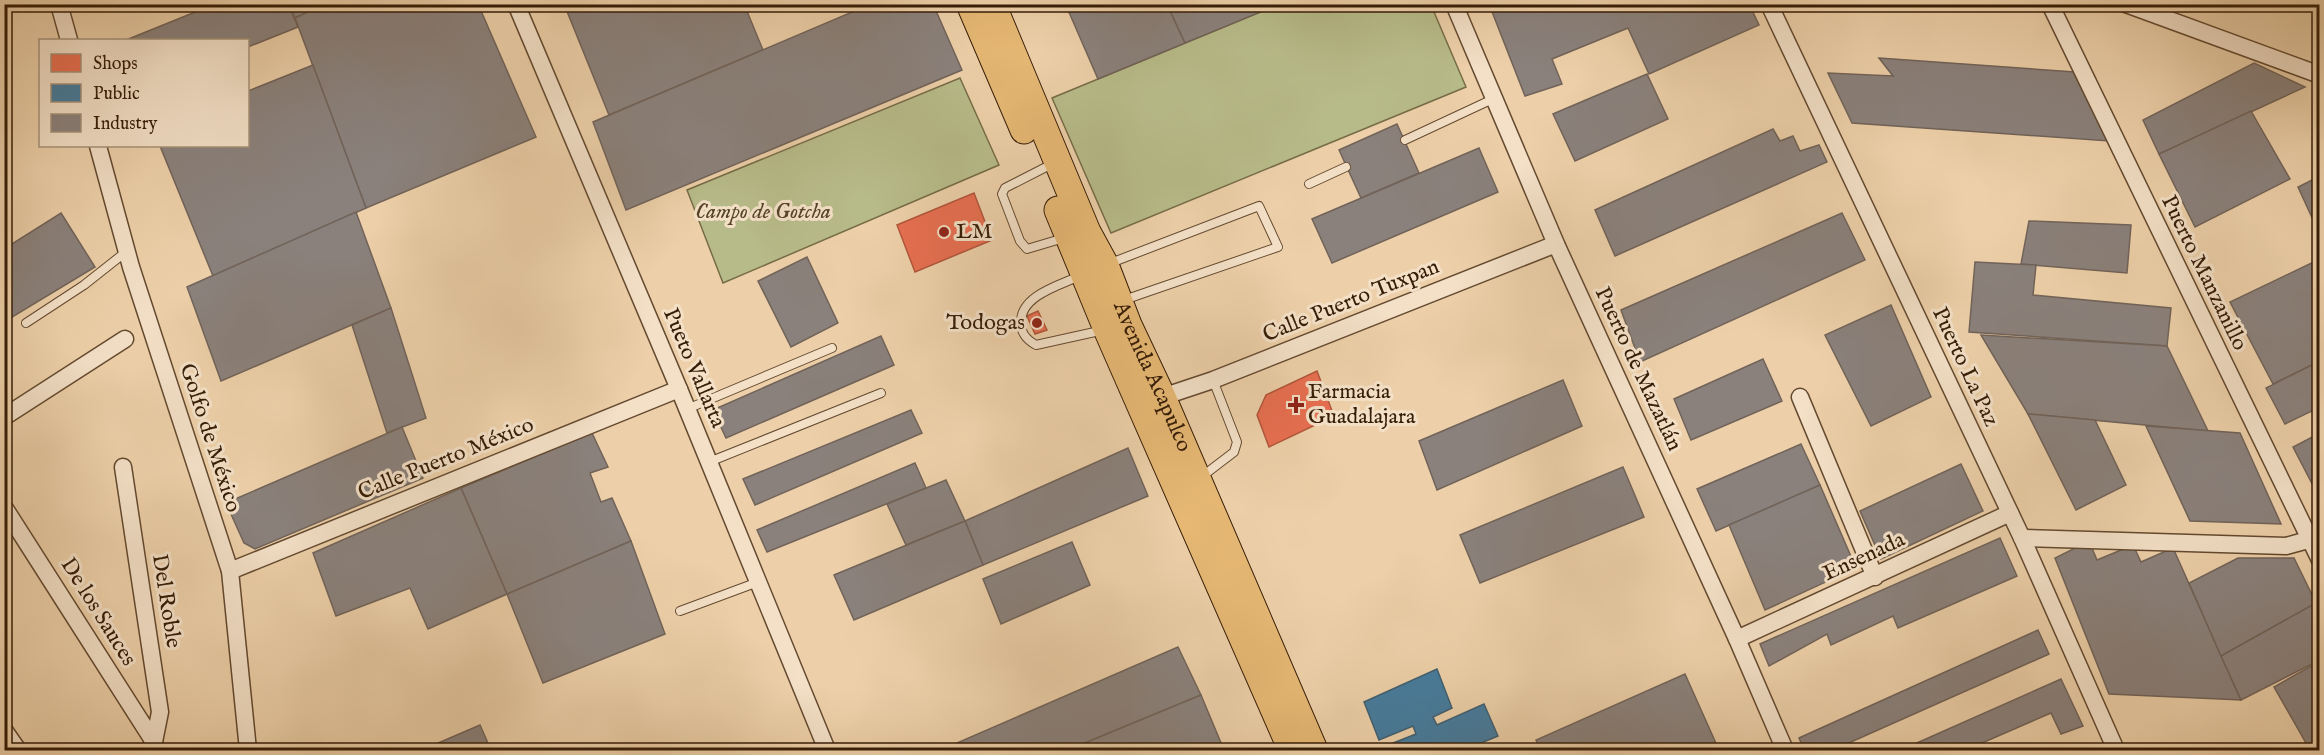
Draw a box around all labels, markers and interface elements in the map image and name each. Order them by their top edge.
legend [39,39,249,147]
text: Shops [93,53,138,76]
text: Public [93,83,140,106]
text: Industry [93,113,157,136]
street label: Puerto Manzanillo [2154,191,2254,355]
park label: Campo de Gotcha [695,198,831,226]
place label: LM [956,218,993,246]
marker: LM [937,225,951,239]
street label: Calle Puerto Tuxpan [1259,253,1444,349]
street label: Puerto de Mazatlán [1588,283,1688,456]
street label: Avenida Acapulco [1106,297,1198,456]
street label: Puerto La Paz [1925,303,2005,431]
street label: Pueto Vallarta [656,304,732,433]
place label: Todogas [946,309,1025,337]
marker: Todogas [1030,316,1044,330]
street label: Golfo de México [173,360,247,516]
place label: Farmacia Guadalajara [1308,378,1416,431]
marker: Farmacia Guadalajara [1289,398,1303,412]
street label: Calle Puerto México [354,411,538,507]
street label: Ensenada [1819,526,1910,588]
street label: Del Roble [145,552,187,650]
street label: De los Sauces [54,553,142,671]

